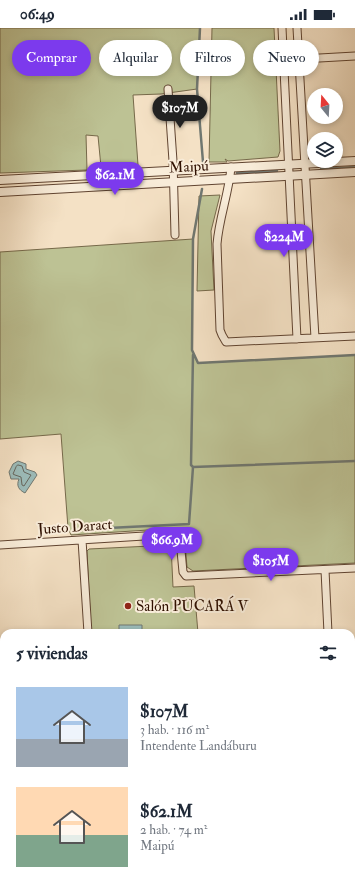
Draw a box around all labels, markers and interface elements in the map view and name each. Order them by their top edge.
text: 06:49 [20,5,55,24]
chip: Comprar [12,40,91,76]
chip: Alquilar [99,40,172,76]
chip: Filtros [180,40,245,76]
chip: Nuevo [253,40,319,76]
north arrow [307,88,343,124]
map controls [307,88,343,168]
pin: $107M [152,95,208,129]
text: $107M [161,100,199,116]
button: layers [307,132,343,168]
street label: Maipú [169,156,210,179]
pin: $62.1M [82,162,148,196]
text: $62.1M [95,167,135,183]
pin: $224M [256,224,312,258]
text: $224M [264,229,304,245]
street label: Justo Daract [36,515,113,540]
pin: $66.9M [139,527,205,561]
text: $66.9M [151,532,193,548]
pin: $105M [243,548,299,582]
text: $105M [253,553,289,569]
place label: Salón PUCARÁ V [136,595,250,616]
marker: Salón PUCARÁ V [123,601,133,611]
icon: filters [317,642,339,664]
text: 5 viviendas [16,643,88,664]
text: $107M [140,701,189,722]
icon: home [48,703,96,751]
text: 3 hab. · 116 m² [140,722,209,738]
text: Intendente Landáburu [140,738,257,754]
text: $62.1M [140,801,193,822]
icon: home [48,803,96,851]
text: 2 hab. · 74 m² [140,822,208,838]
text: Maipú [140,838,175,854]

